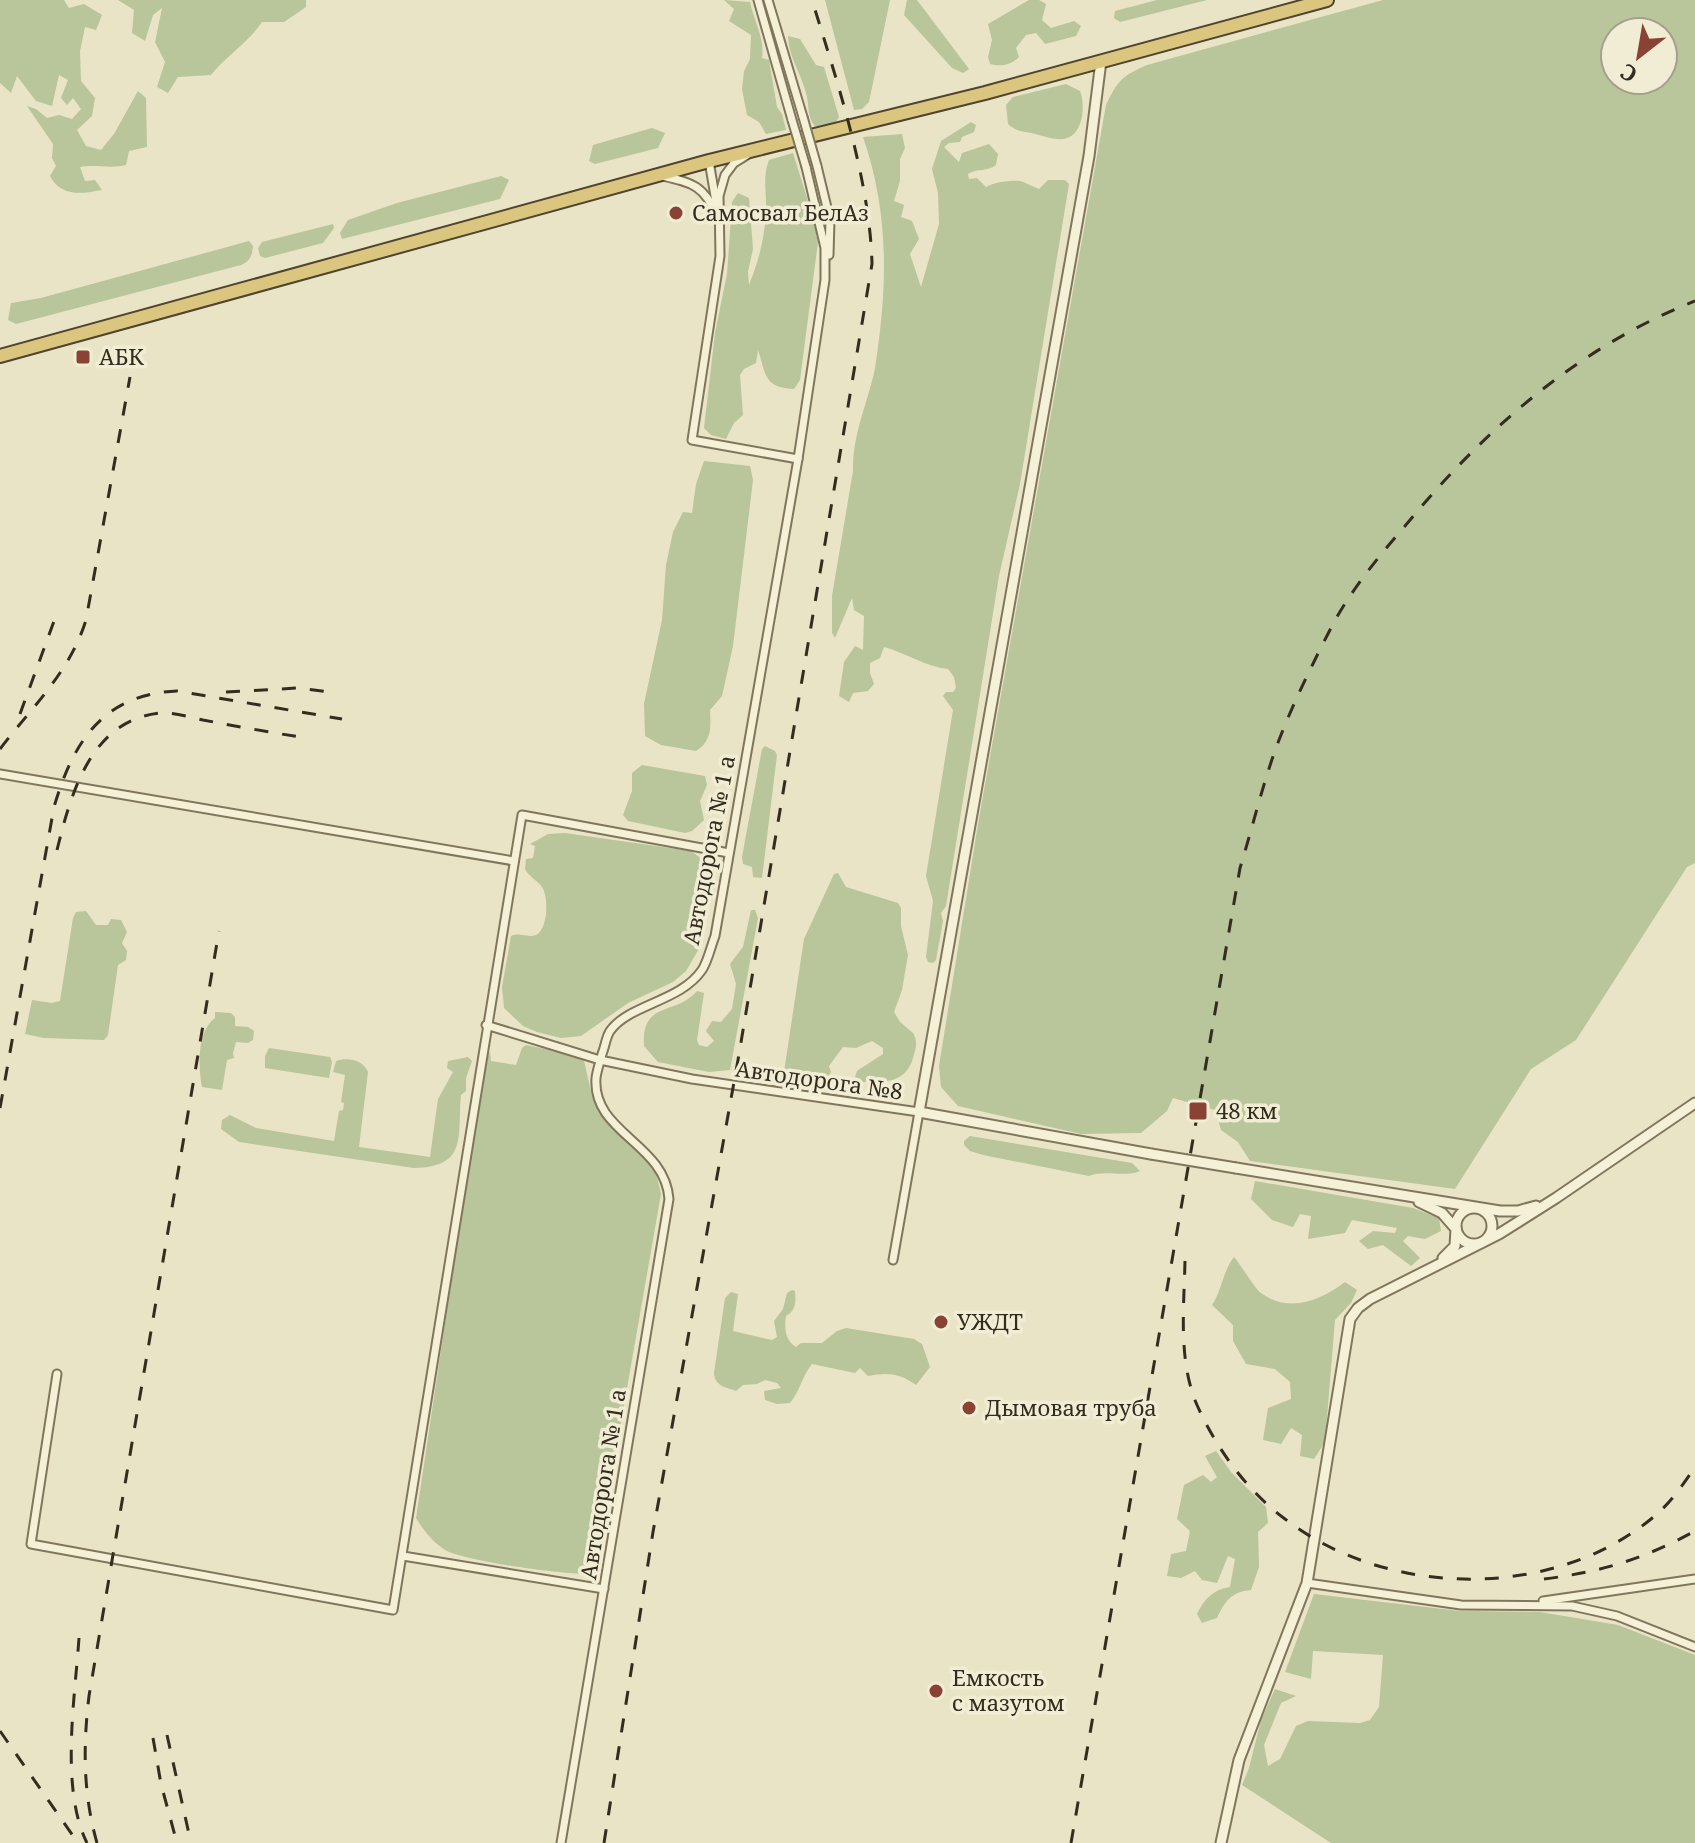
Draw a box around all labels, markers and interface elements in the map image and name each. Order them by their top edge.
north arrow [1599,16,1679,96]
text: С [1614,57,1642,91]
place label: Самосвал БелАз [692,197,869,227]
marker: Самосвал БелАз [667,204,685,222]
place label: АБК [99,341,144,371]
marker: АБК [74,348,92,366]
street label: Автодорога № 1 а [675,752,741,947]
street label: Автодорога №8 [734,1052,905,1106]
place label: 48 км [1216,1095,1278,1125]
marker: 48 км [1187,1100,1209,1122]
place label: УЖДТ [957,1306,1023,1336]
marker: УЖДТ [932,1313,950,1331]
street label: Автодорога № 1 а [572,1386,632,1581]
place label: Дымовая труба [985,1392,1157,1422]
marker: Дымовая труба [960,1399,978,1417]
place label: Емкость с мазутом [952,1662,1065,1717]
marker: Емкость с мазутом [927,1682,945,1700]

